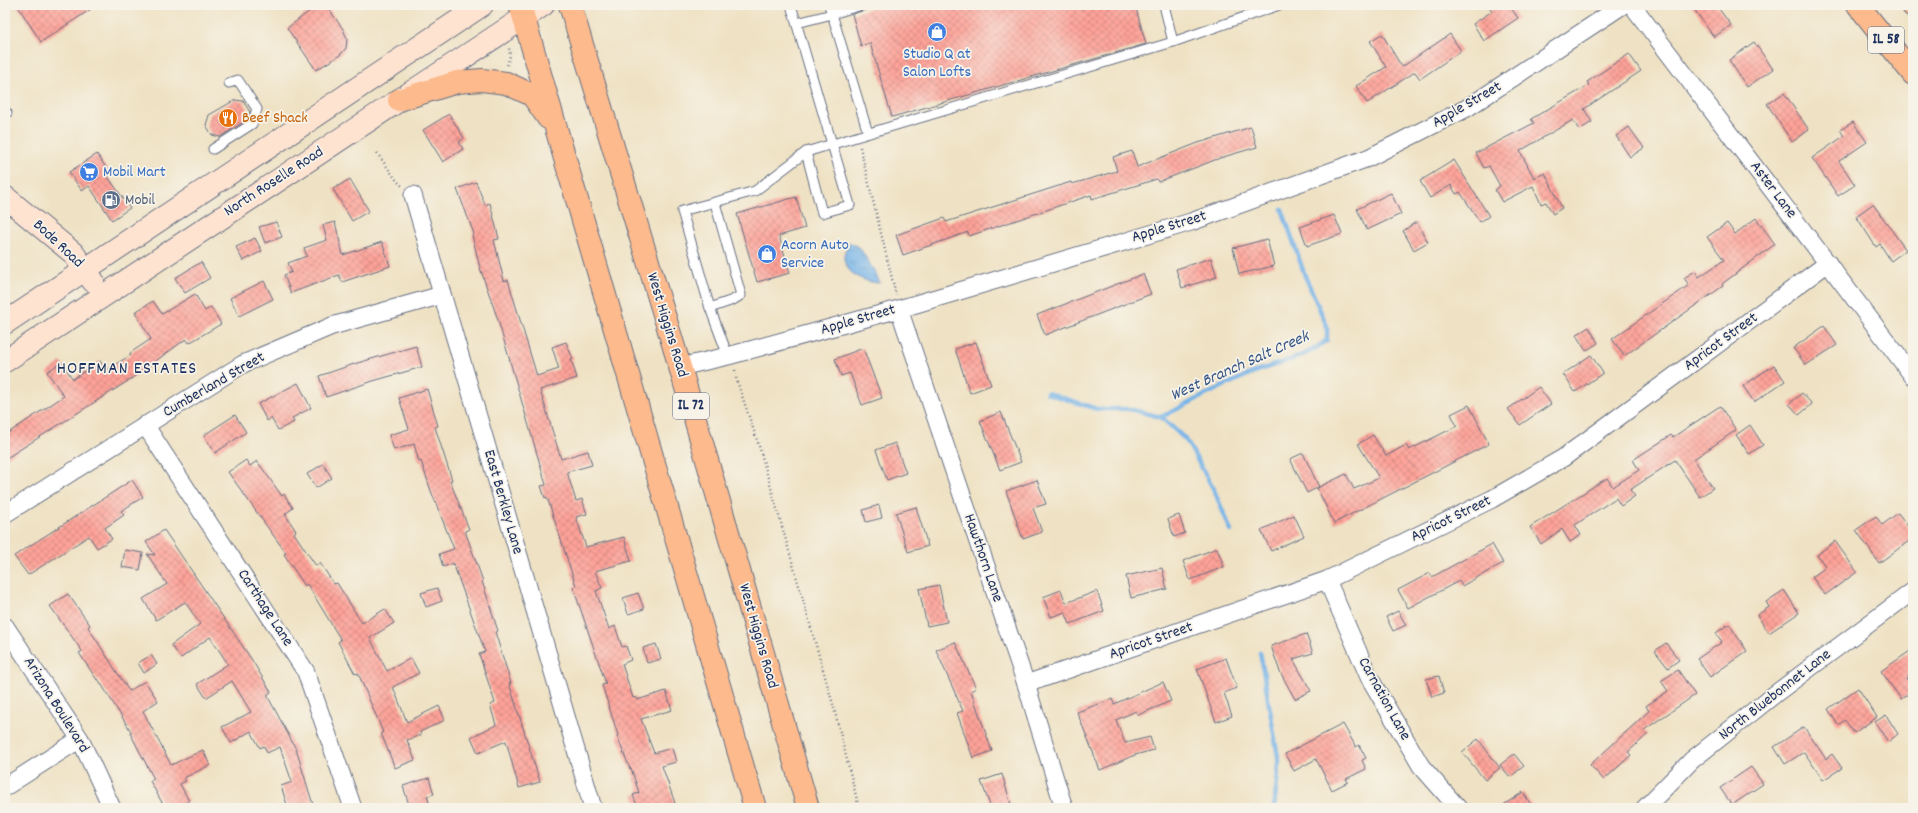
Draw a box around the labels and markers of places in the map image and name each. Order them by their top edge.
shop icon: Studio Q at Salon Lofts [926,21,948,43]
place label: Studio Q at Salon Lofts [903,43,972,84]
restaurant icon: Beef Shack [217,107,239,129]
place label: Beef Shack [242,107,308,130]
supermarket icon: Mobil Mart [78,161,100,183]
place label: Mobil Mart [103,161,166,184]
fuel station icon: Mobil [100,189,122,211]
place label: Mobil [125,189,155,212]
place label: Acorn Auto Service [781,234,849,275]
shop icon: Acorn Auto Service [756,243,778,265]

